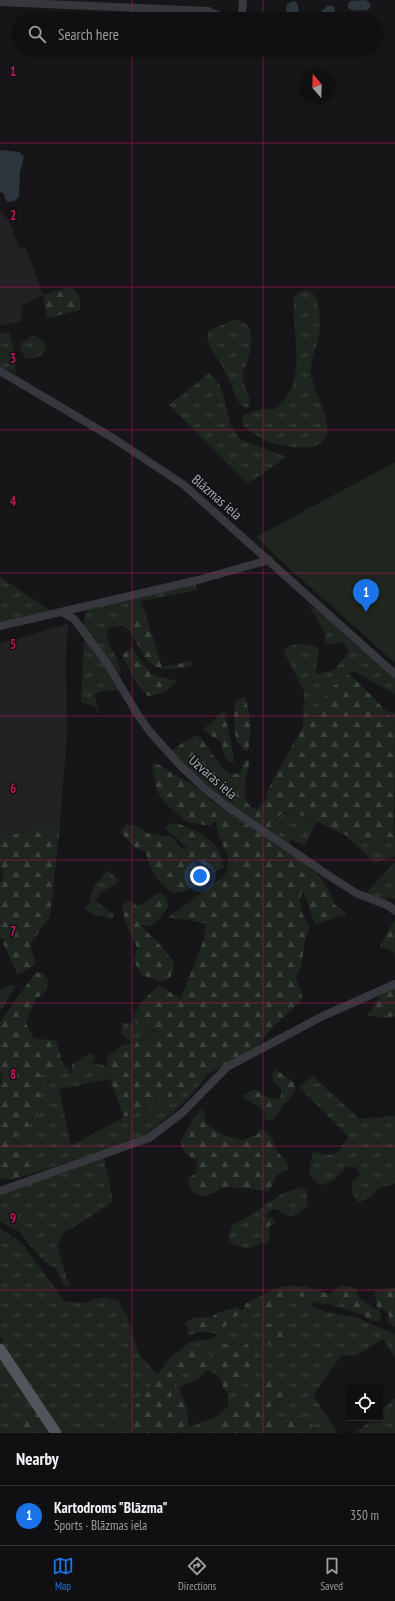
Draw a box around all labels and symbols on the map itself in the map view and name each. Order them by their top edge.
text: 1 [10,63,16,80]
north arrow [299,68,335,104]
text: 2 [10,207,16,224]
text: 3 [10,350,16,367]
street label: Blāzmas iela [188,470,246,524]
text: 4 [10,493,17,510]
pin: 1 [353,579,379,612]
text: 5 [10,636,16,653]
street label: Uzvaras iela [185,751,241,803]
text: 6 [10,780,16,797]
your location [190,866,210,886]
text: 7 [10,923,16,940]
text: 8 [10,1066,16,1083]
text: 9 [10,1210,16,1227]

